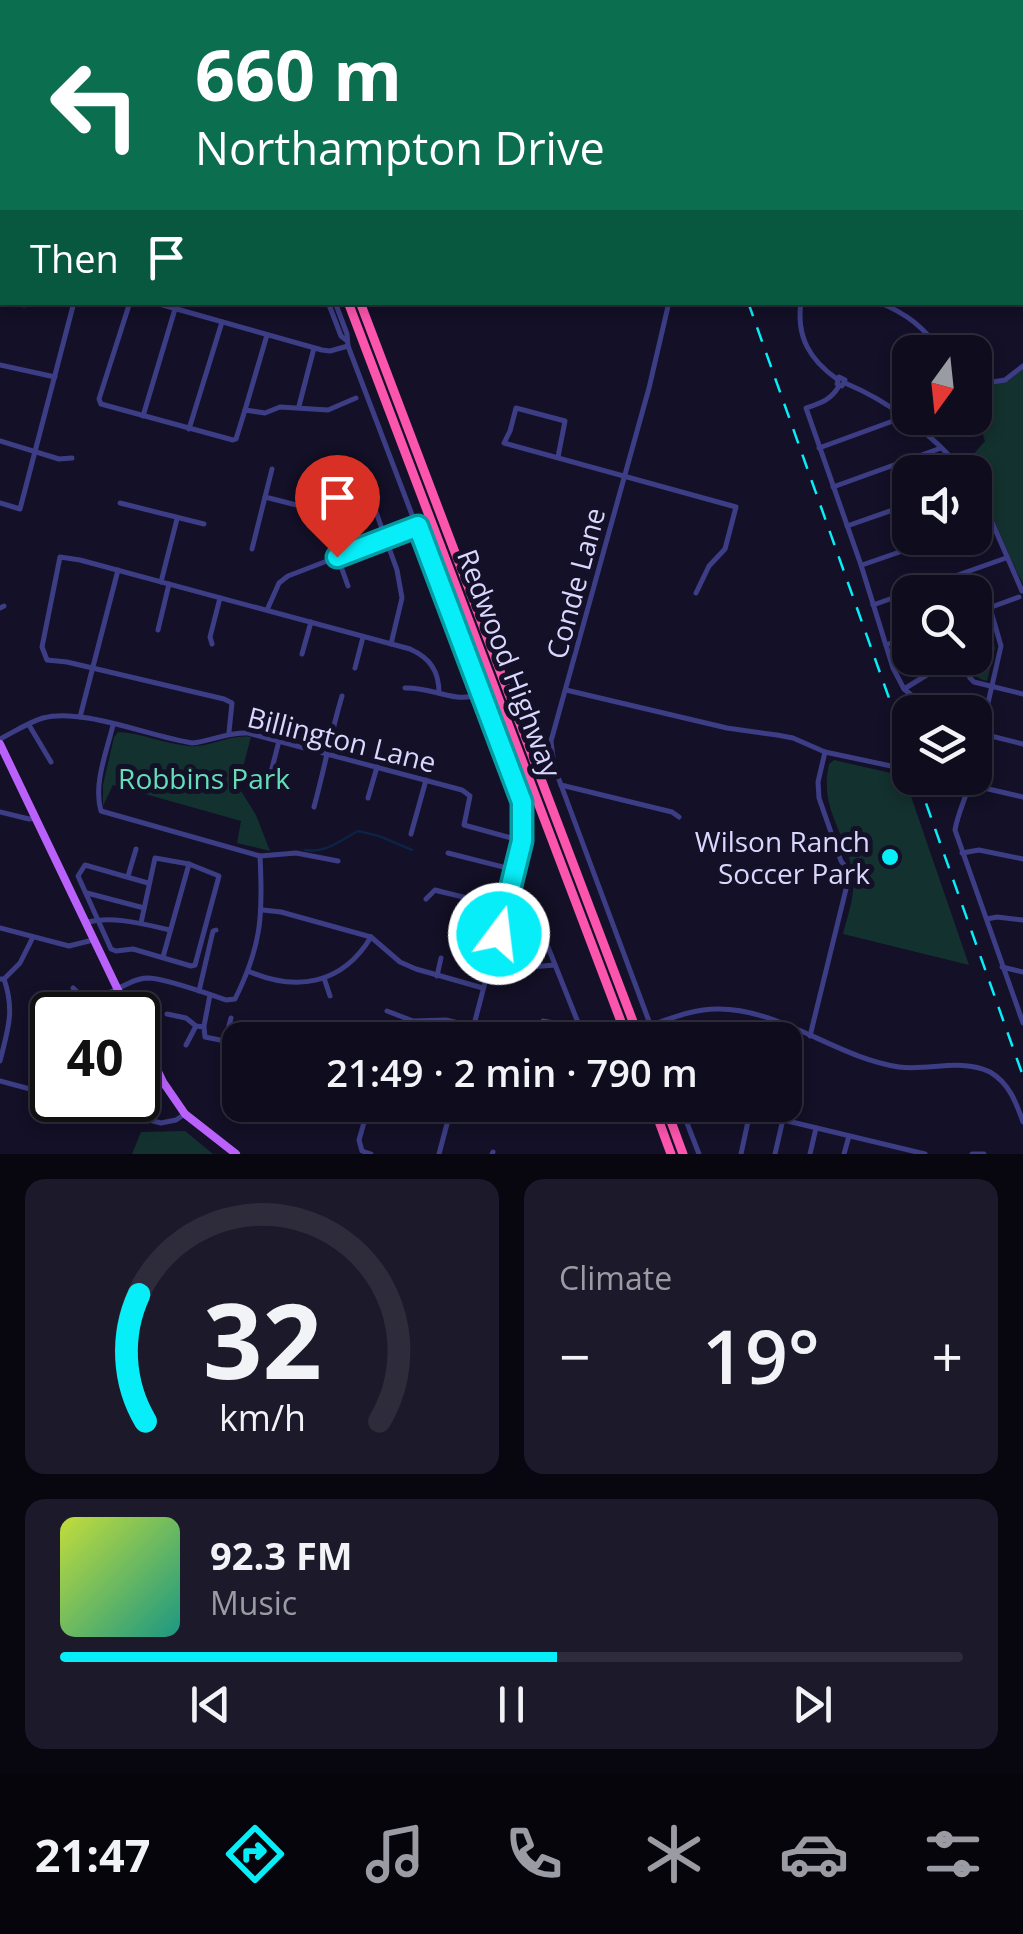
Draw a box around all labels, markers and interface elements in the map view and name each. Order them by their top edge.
text: 660 m [195,26,402,122]
icon: left [30,40,160,170]
text: Northampton Drive [195,117,605,178]
icon: arrive [139,230,194,285]
text: Then [30,232,119,284]
north arrow [892,335,992,435]
map controls [892,335,992,795]
pin [295,455,380,558]
button: sound [892,455,992,555]
icon: arrive [310,470,365,525]
street label: Conde Lane [537,503,613,663]
street label: Redwood Highway [449,544,571,783]
button: search [892,575,992,675]
button: layers [892,695,992,795]
street label: Billington Lane [244,697,440,781]
park label: Robbins Park [118,759,290,797]
place label: Wilson Ranch Soccer Park [695,822,870,892]
marker: Wilson Ranch Soccer Park [879,846,901,868]
position arrow [447,882,551,986]
speed limit sign: 40 [30,992,160,1122]
text: 21:49 · 2 min · 790 m [326,1046,698,1098]
text: Climate [559,1256,672,1299]
text: 32 [203,1268,321,1409]
text: 19° [702,1304,820,1406]
text: − [559,1318,590,1393]
text: + [932,1318,963,1393]
text: km/h [219,1393,305,1441]
text: 92.3 FM [210,1529,353,1581]
text: Music [210,1581,297,1624]
icon: previous [183,1677,238,1732]
icon: pause [484,1677,539,1732]
icon: next [785,1677,840,1732]
icon: directions [220,1819,290,1889]
icon: music [360,1819,430,1889]
icon: phone [499,1819,569,1889]
icon: climate [639,1819,709,1889]
icon: car [779,1819,849,1889]
icon: filters [918,1819,988,1889]
text: 21:47 [35,1824,151,1885]

